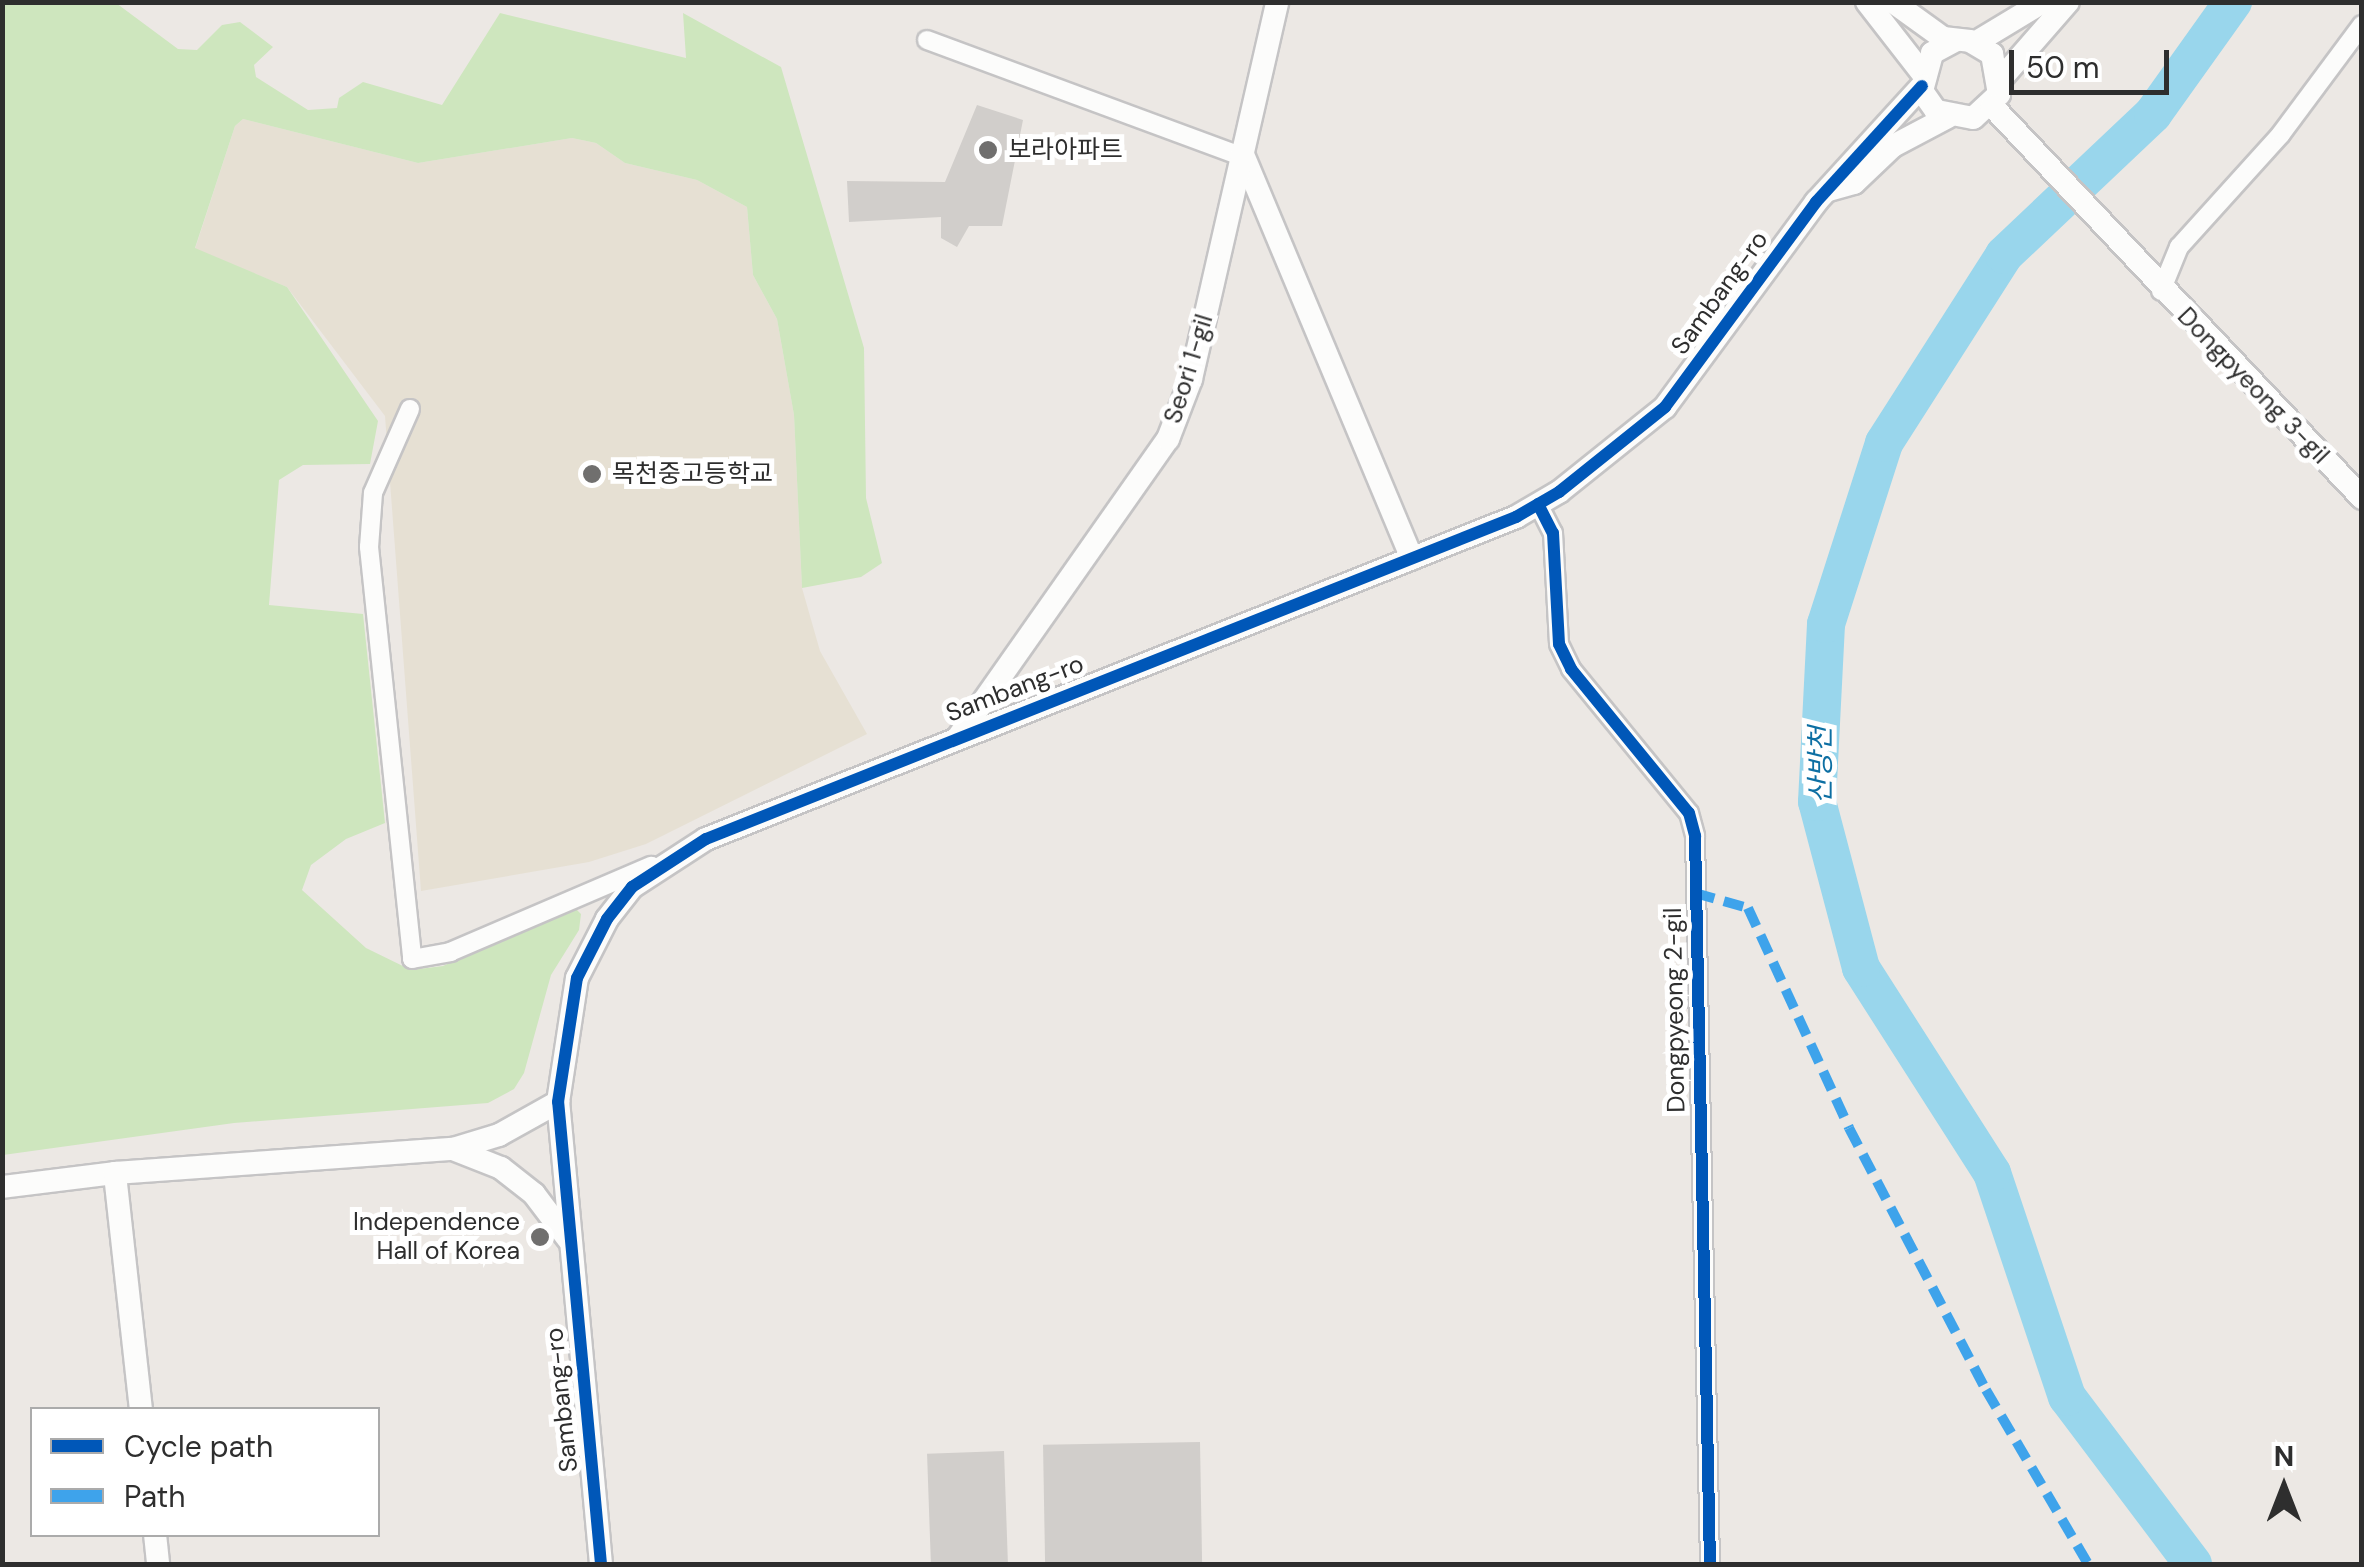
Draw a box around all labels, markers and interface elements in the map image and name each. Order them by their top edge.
scale bar [2014,30,2174,92]
text: 50 m [2026,48,2100,87]
place label: 보라아파트 [1008,135,1123,165]
marker: 보라아파트 [977,139,999,161]
street label: Sambang-ro [1665,226,1775,360]
street label: Dongpyeong 3-gil [2171,302,2335,470]
street label: Seori 1-gil [1158,311,1220,427]
place label: 목천중고등학교 [612,459,773,489]
marker: 목천중고등학교 [581,463,603,485]
street label: Sambang-ro [942,649,1088,729]
water label: 산방천 [1804,726,1838,804]
street label: Dongpyeong 2-gil [1658,907,1692,1113]
place label: Independence Hall of Korea [353,1208,520,1267]
marker: Independence Hall of Korea [529,1226,551,1248]
street label: Sambang-ro [540,1326,584,1474]
legend [30,1407,380,1537]
text: Cycle path [124,1427,273,1466]
north arrow [2234,1437,2334,1537]
text: N [2274,1438,2294,1475]
text: Path [124,1477,186,1516]

